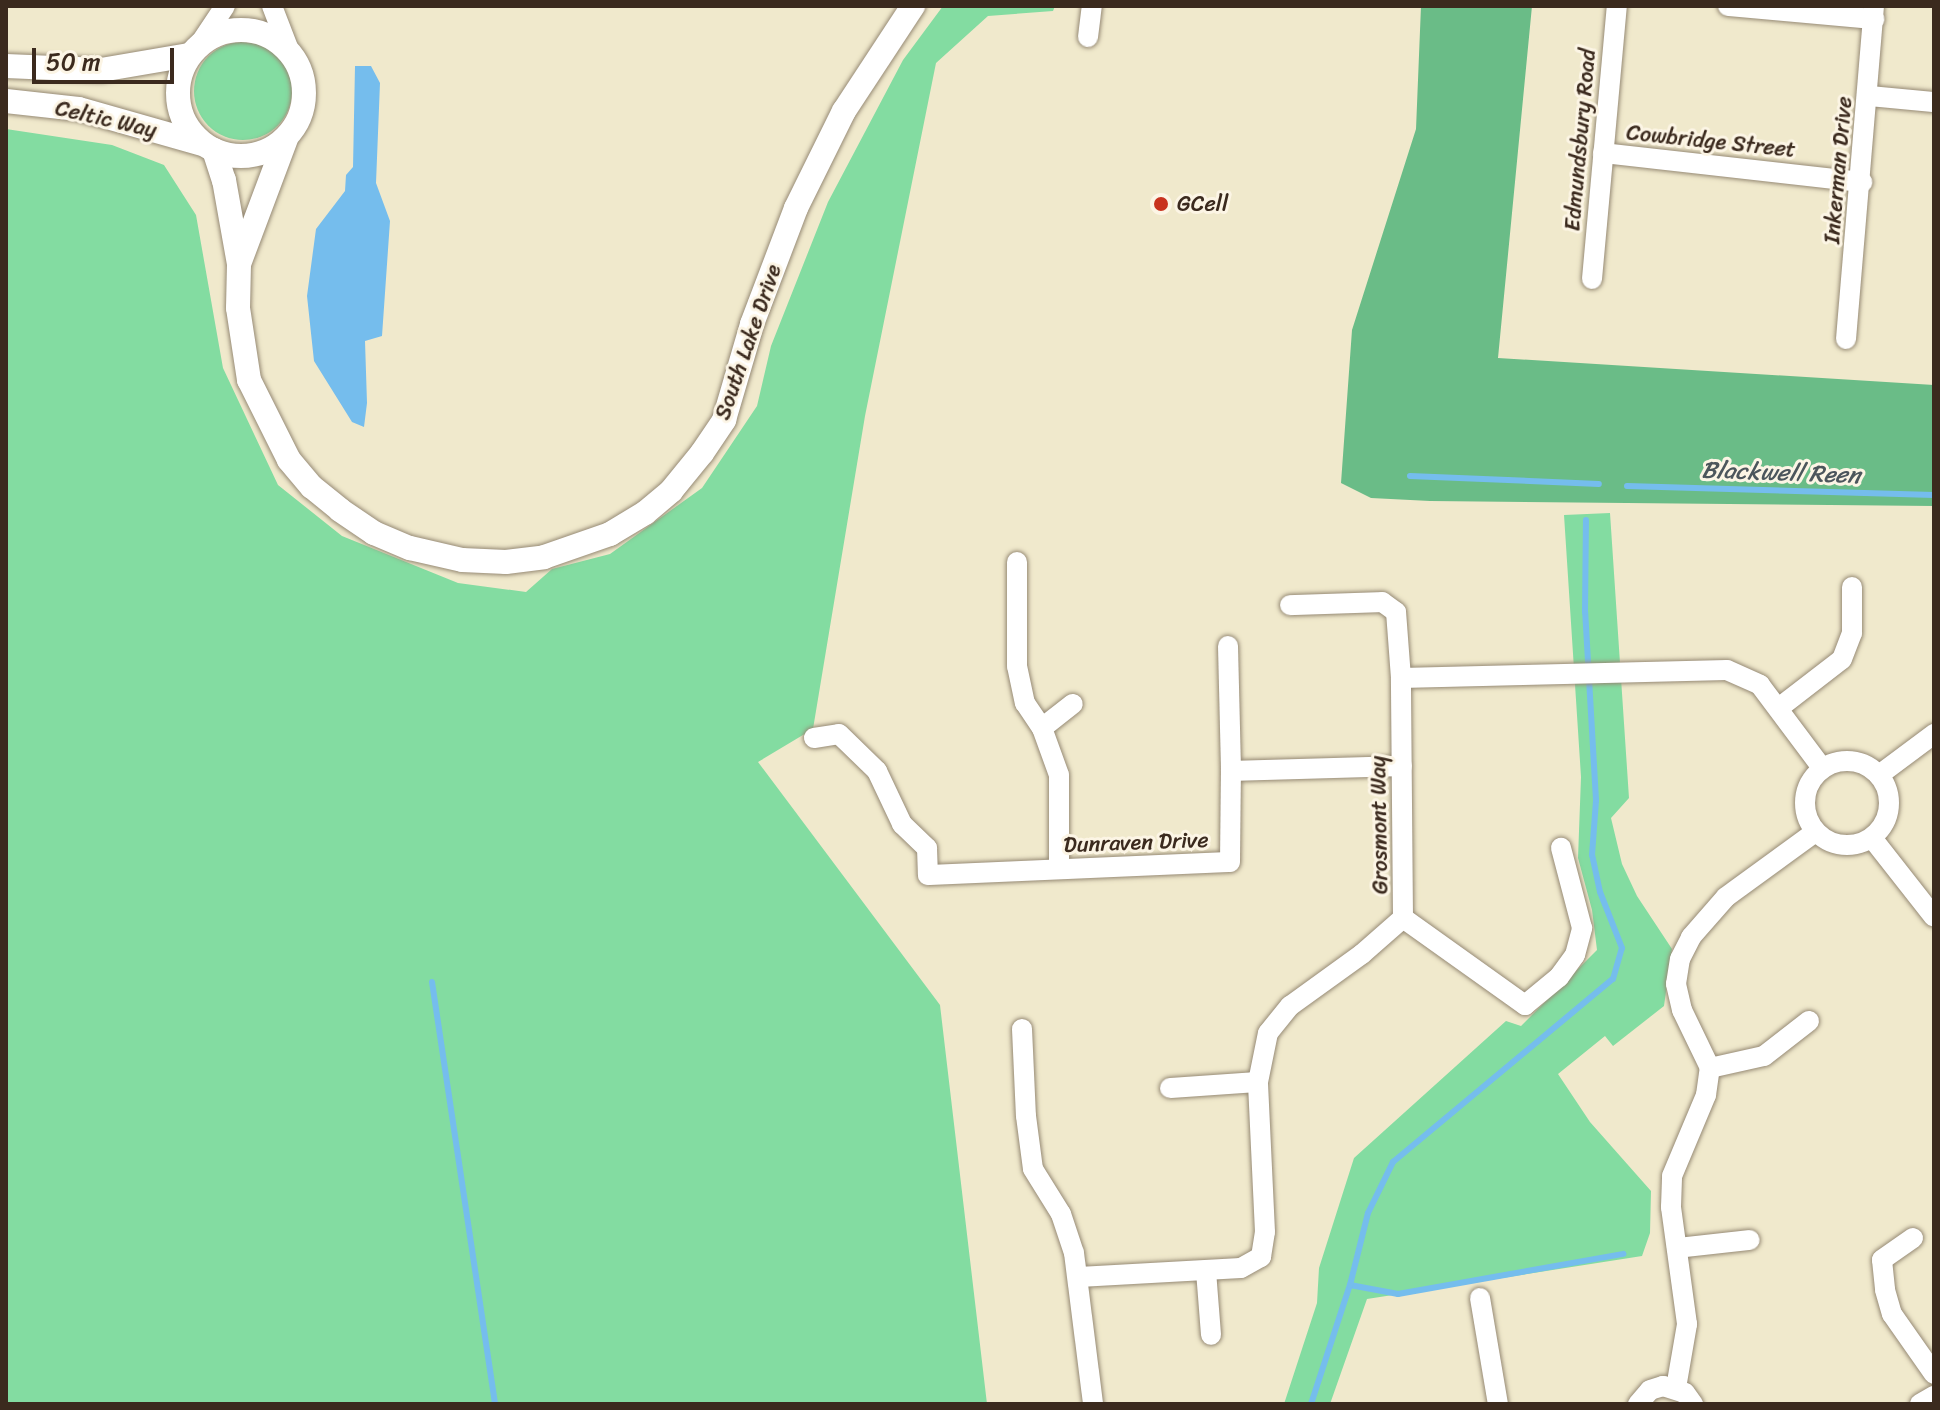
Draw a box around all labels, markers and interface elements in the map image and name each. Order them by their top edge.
scale bar [36,32,178,82]
text: 50 m [46,41,101,83]
street label: Edmundsbury Road [1559,48,1601,232]
street label: Celtic Way [53,95,159,143]
street label: Inkerman Drive [1818,95,1858,245]
street label: Cowbridge Street [1625,119,1797,163]
place label: GCell [1177,191,1228,217]
marker: GCell [1152,195,1170,213]
street label: South Lake Drive [709,260,787,424]
water label: Blackwell Reen [1701,456,1861,490]
street label: Grosmont Way [1365,755,1393,895]
street label: Dunraven Drive [1063,826,1209,858]

